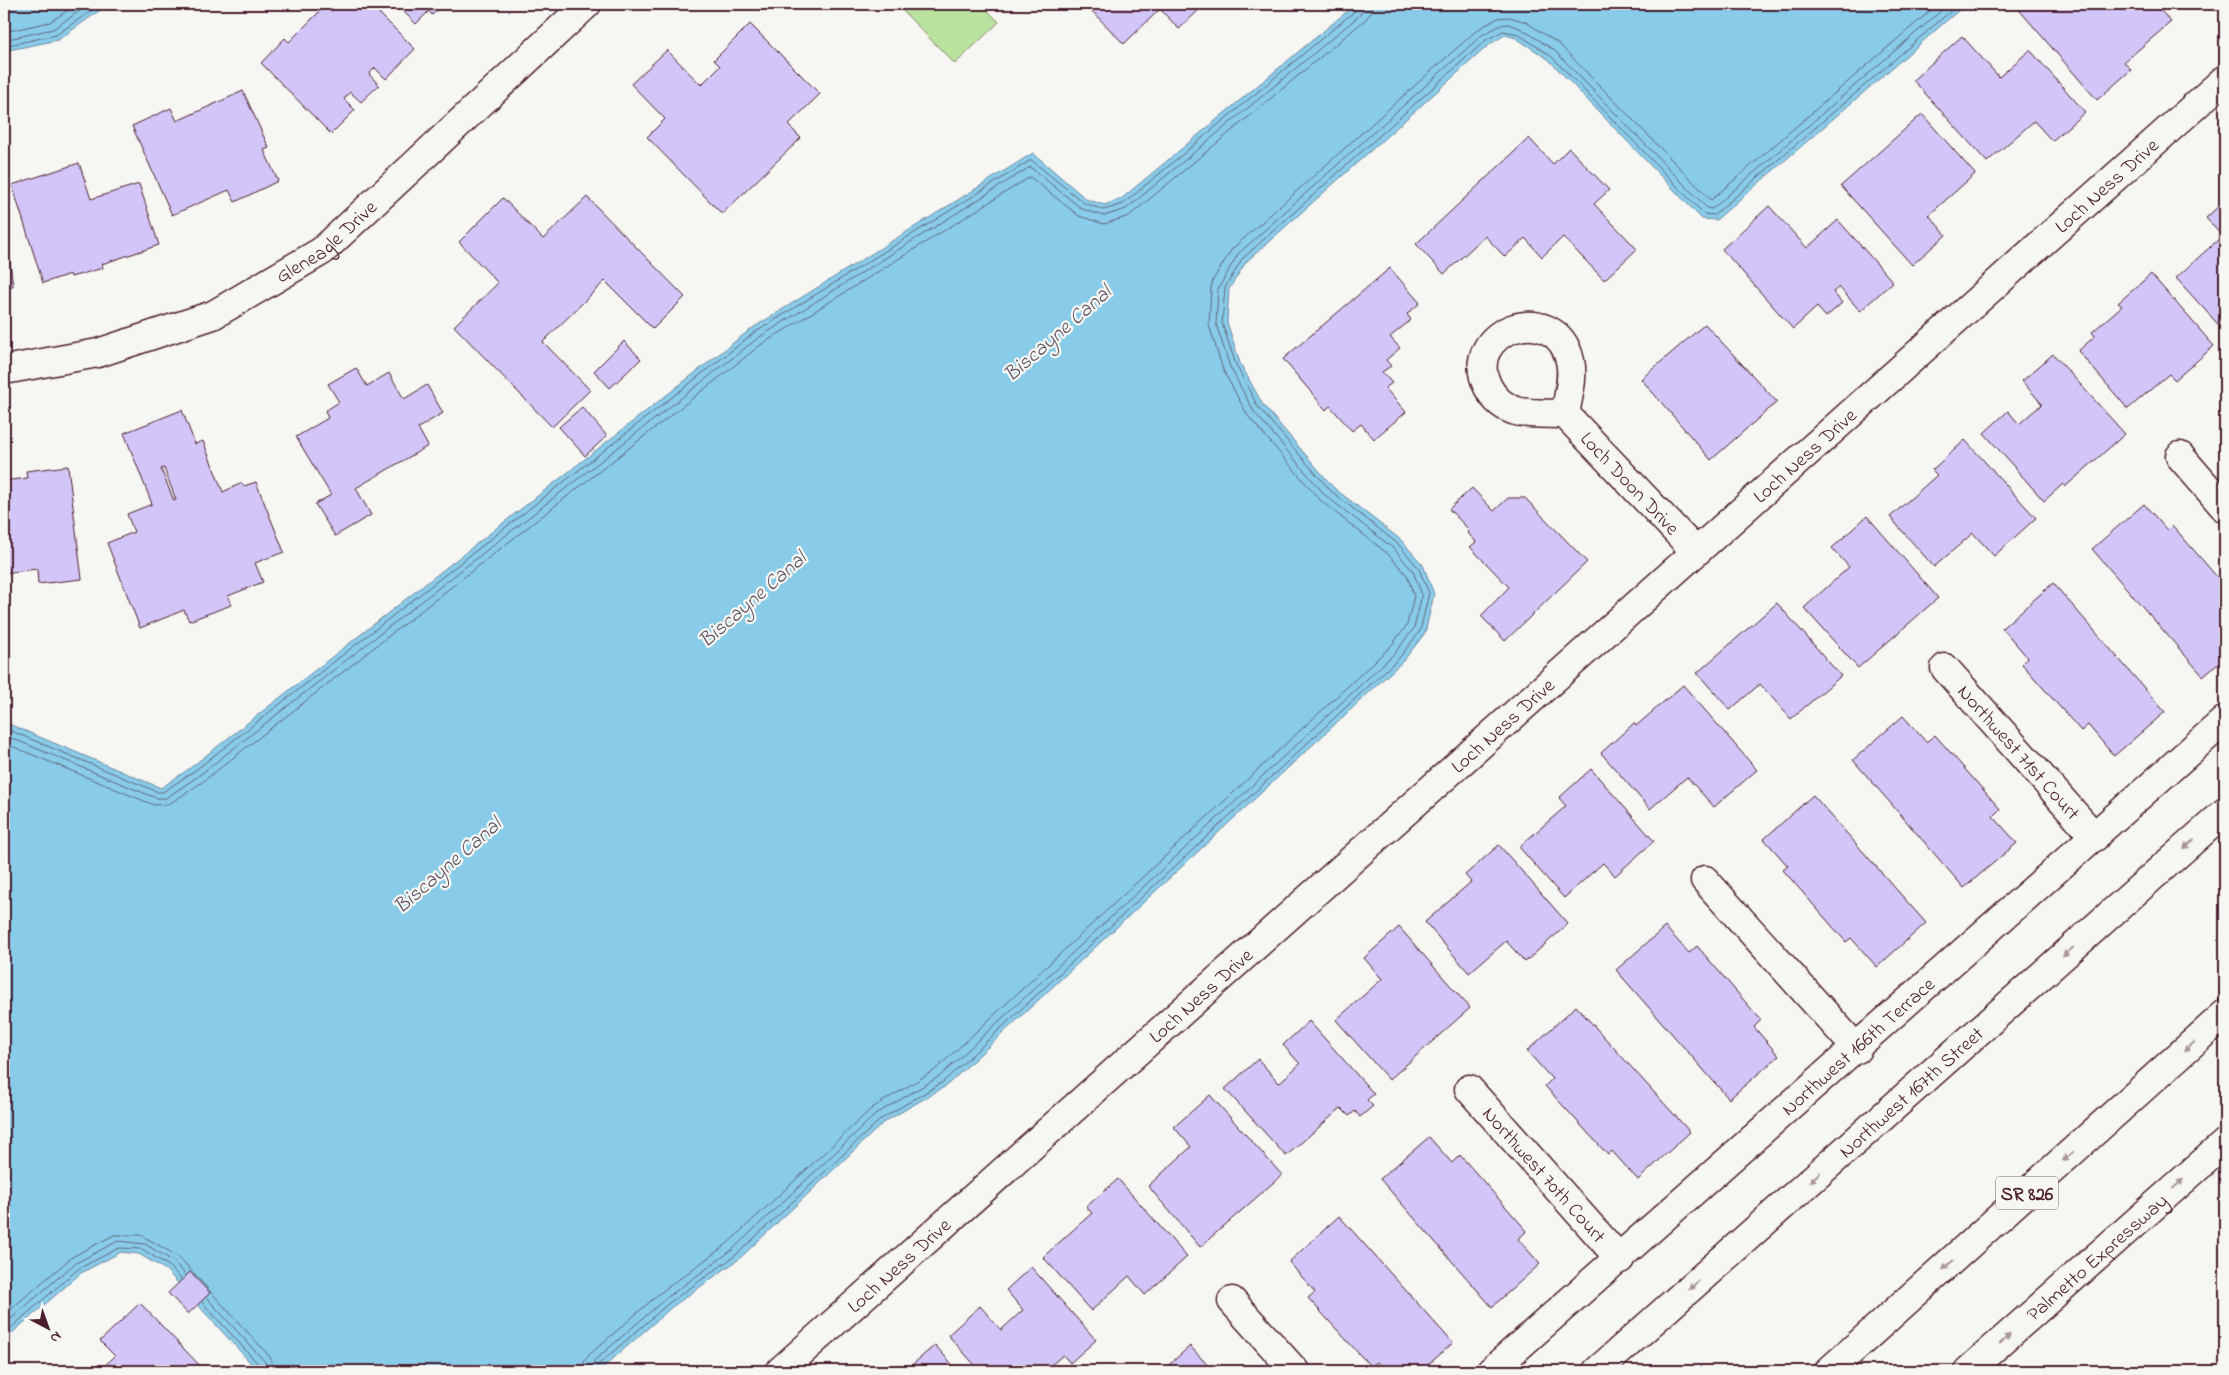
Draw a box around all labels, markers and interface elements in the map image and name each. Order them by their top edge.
street label: Loch Ness Drive [2049,133,2166,242]
street label: Gleneagle Drive [271,195,385,292]
water label: Biscayne Canal [998,278,1121,390]
street label: Loch Ness Drive [1748,403,1864,511]
street label: Loch Doon Drive [1572,426,1685,543]
water label: Biscayne Canal [693,544,816,656]
street label: Loch Ness Drive [1446,673,1562,781]
street label: Northwest 71st Court [1949,679,2086,828]
water label: Biscayne Canal [388,810,511,922]
one-way arrow [2182,839,2195,850]
street label: Loch Ness Drive [1144,942,1261,1051]
one-way arrow [2061,947,2074,958]
street label: Northwest 166th Terrace [1776,971,1943,1124]
street label: Northwest 167th Street [1833,1021,1991,1166]
one-way arrow [2184,1041,2196,1053]
street label: Northwest 70th Court [1474,1101,1612,1251]
one-way arrow [2063,1150,2075,1162]
one-way arrow [1810,1171,1822,1183]
road number: SR 826 [1996,1176,2058,1210]
one-way arrow [2172,1179,2185,1190]
street label: Palmetto Expressway [2021,1188,2175,1329]
street label: Loch Ness Drive [842,1212,959,1321]
one-way arrow [1941,1259,1954,1270]
one-way arrow [1689,1279,1701,1291]
north arrow [22,1302,72,1352]
text: N [45,1326,66,1348]
one-way arrow [1998,1333,2010,1345]

